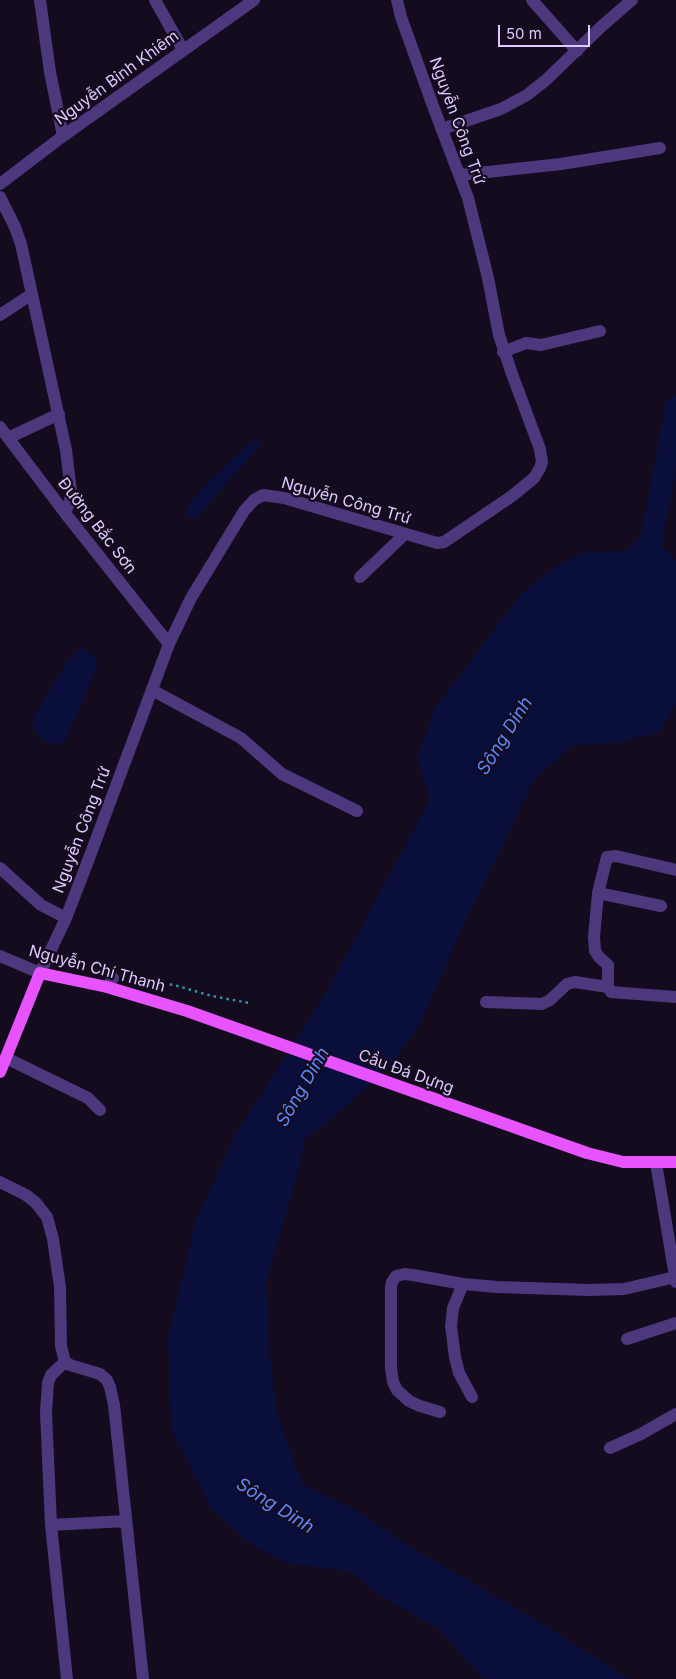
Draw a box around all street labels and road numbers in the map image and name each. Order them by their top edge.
street label: Nguyễn Bỉnh Khiêm [51,27,183,129]
street label: Nguyễn Công Trứ [425,55,489,187]
street label: Nguyễn Công Trứ [279,473,413,529]
street label: Đường Bắc Sơn [54,474,140,578]
street label: Nguyễn Công Trứ [49,764,115,896]
street label: Nguyễn Chí Thanh [27,942,167,996]
street label: Cầu Đá Dựng [356,1046,456,1098]

